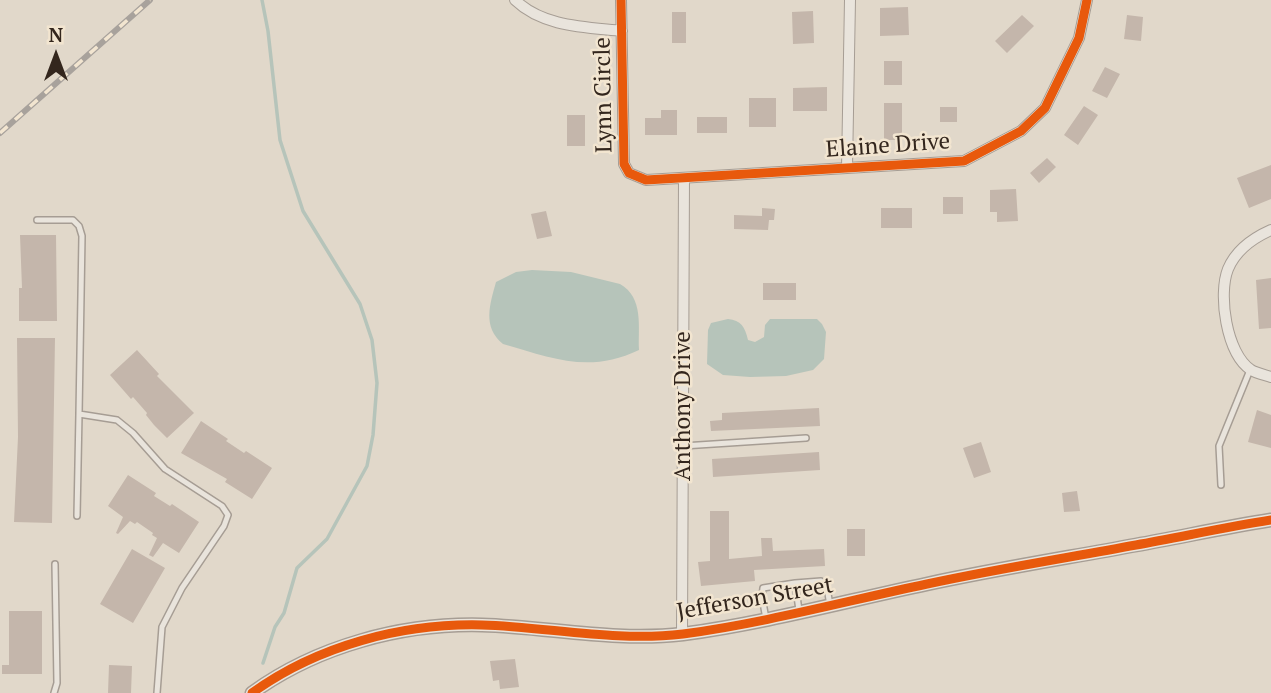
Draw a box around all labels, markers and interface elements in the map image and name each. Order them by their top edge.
north arrow [21,21,91,91]
text: N [49,22,63,47]
street label: Lynn Circle [589,37,619,153]
street label: Elaine Drive [825,128,951,164]
street label: Anthony Drive [669,331,697,481]
street label: Jefferson Street [675,572,835,626]

